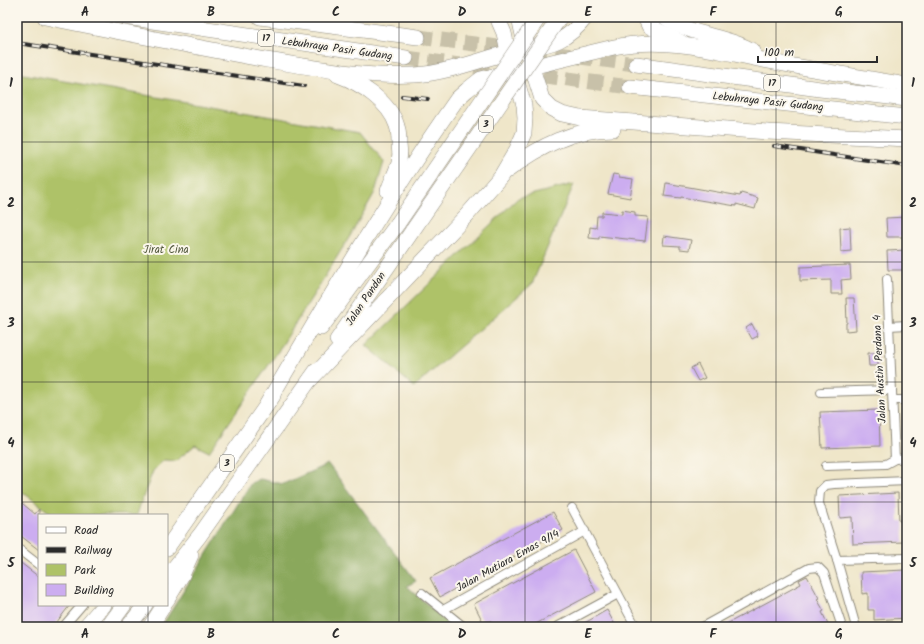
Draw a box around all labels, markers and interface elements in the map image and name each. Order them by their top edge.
text: A [81,2,89,23]
text: B [207,2,215,23]
text: C [332,2,340,23]
text: D [458,2,467,23]
text: E [584,2,592,23]
text: F [709,2,717,23]
text: G [835,2,843,23]
road number: 17 [258,30,274,46]
street label: Lebuhraya Pasir Gudang [280,32,394,66]
scale bar [758,38,877,64]
text: 100 m [764,43,795,62]
text: 1 [9,73,13,94]
text: 1 [911,73,915,94]
road number: 17 [764,75,780,91]
street label: Lebuhraya Pasir Gudang [712,87,824,117]
road number: 3 [479,116,493,132]
text: 2 [7,193,15,214]
text: 2 [909,193,917,214]
park label: Jirat Cina [143,241,189,259]
street label: Jalan Pandan [341,268,391,330]
text: 3 [6,313,15,334]
text: 3 [908,313,917,334]
street label: Jalan Austin Perdana 4 [868,314,892,424]
text: 4 [7,433,15,454]
text: 4 [909,433,917,454]
road number: 3 [220,455,234,471]
legend [38,514,168,606]
text: Road [74,521,99,540]
street label: Jalan Mutiara Emas 9/14 [453,525,563,597]
text: Railway [74,541,112,560]
text: 5 [7,553,16,574]
text: 5 [909,553,918,574]
text: Park [74,561,96,580]
text: Building [74,581,114,600]
text: A [81,624,89,644]
text: B [207,624,215,644]
text: C [332,624,340,644]
text: D [458,624,467,644]
text: E [584,624,592,644]
text: F [709,624,717,644]
text: G [835,624,843,644]

